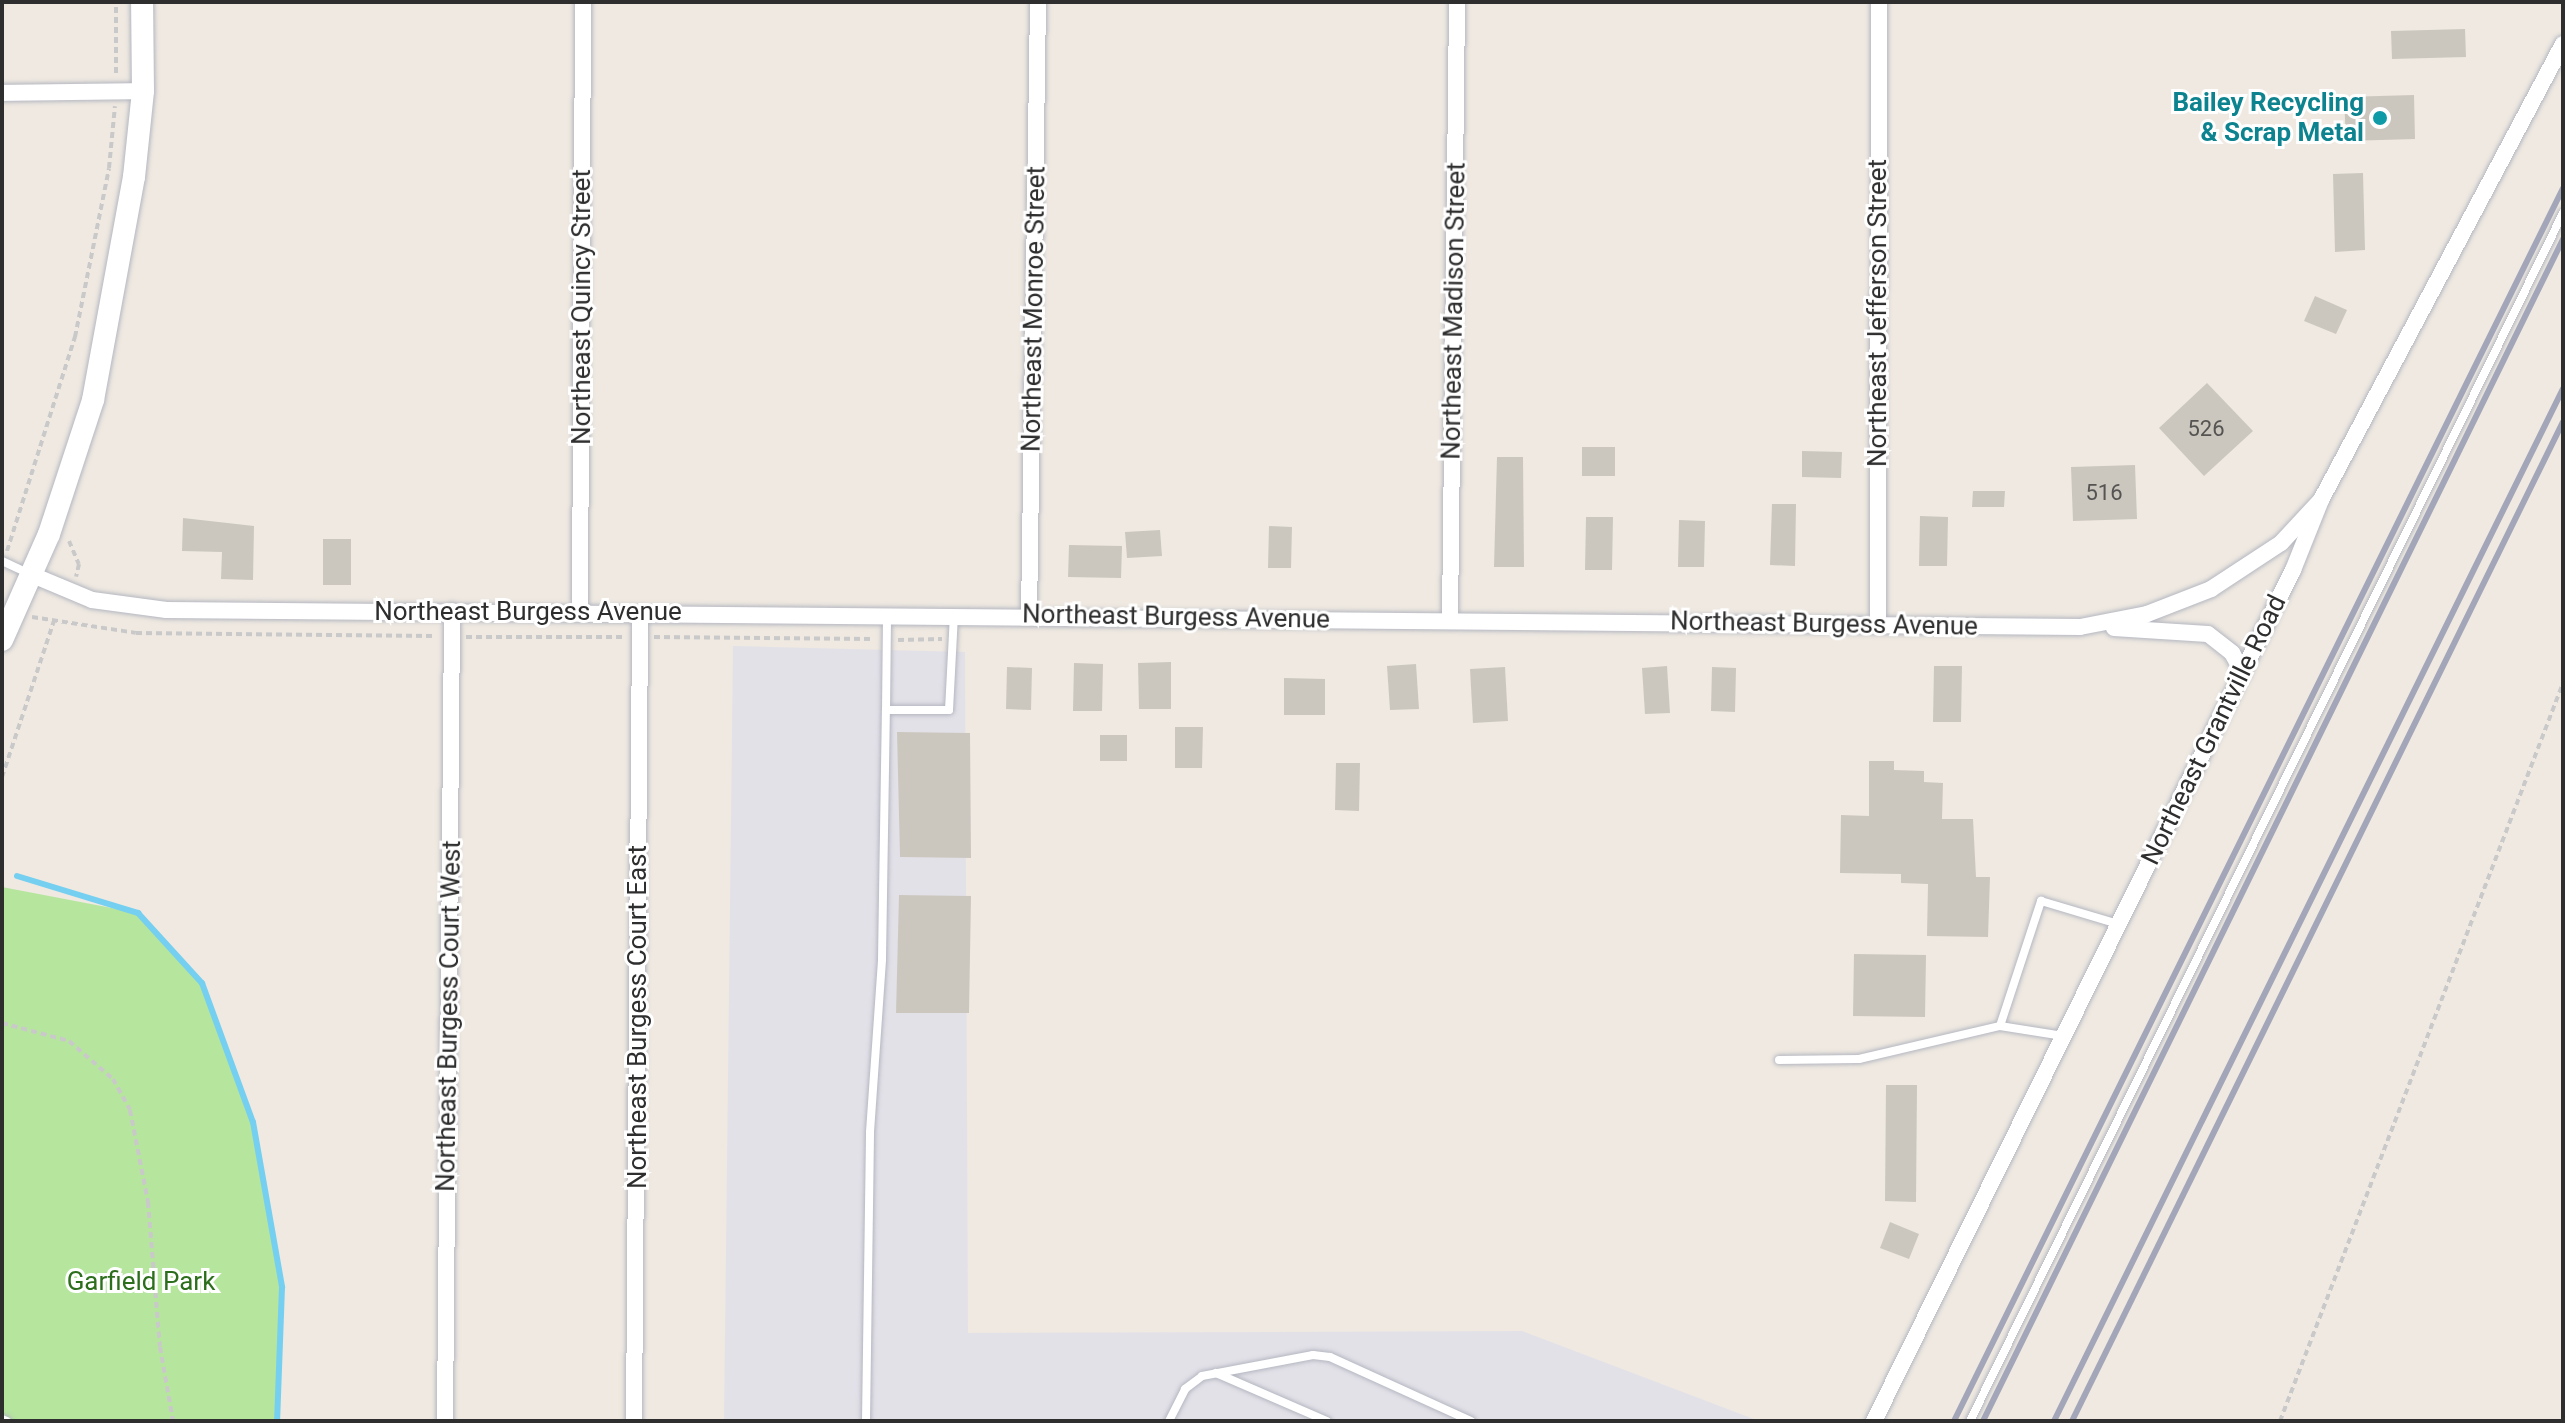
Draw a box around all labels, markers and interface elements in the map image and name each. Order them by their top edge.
place label: Bailey Recycling & Scrap Metal [2172,87,2364,148]
marker: Bailey Recycling & Scrap Metal [2371,109,2389,127]
street label: Northeast Jefferson Street [1862,159,1894,467]
street label: Northeast Madison Street [1436,162,1472,460]
street label: Northeast Monroe Street [1016,166,1052,452]
street label: Northeast Quincy Street [566,169,598,445]
house number: 526 [2187,416,2225,442]
house number: 516 [2085,480,2123,506]
street label: Northeast Grantville Road [2135,590,2293,870]
street label: Northeast Burgess Avenue [374,596,682,628]
street label: Northeast Burgess Avenue [1022,599,1330,635]
street label: Northeast Burgess Avenue [1670,606,1978,642]
street label: Northeast Burgess Court West [430,840,468,1192]
street label: Northeast Burgess Court East [622,845,654,1189]
park label: Garfield Park [67,1266,215,1298]

